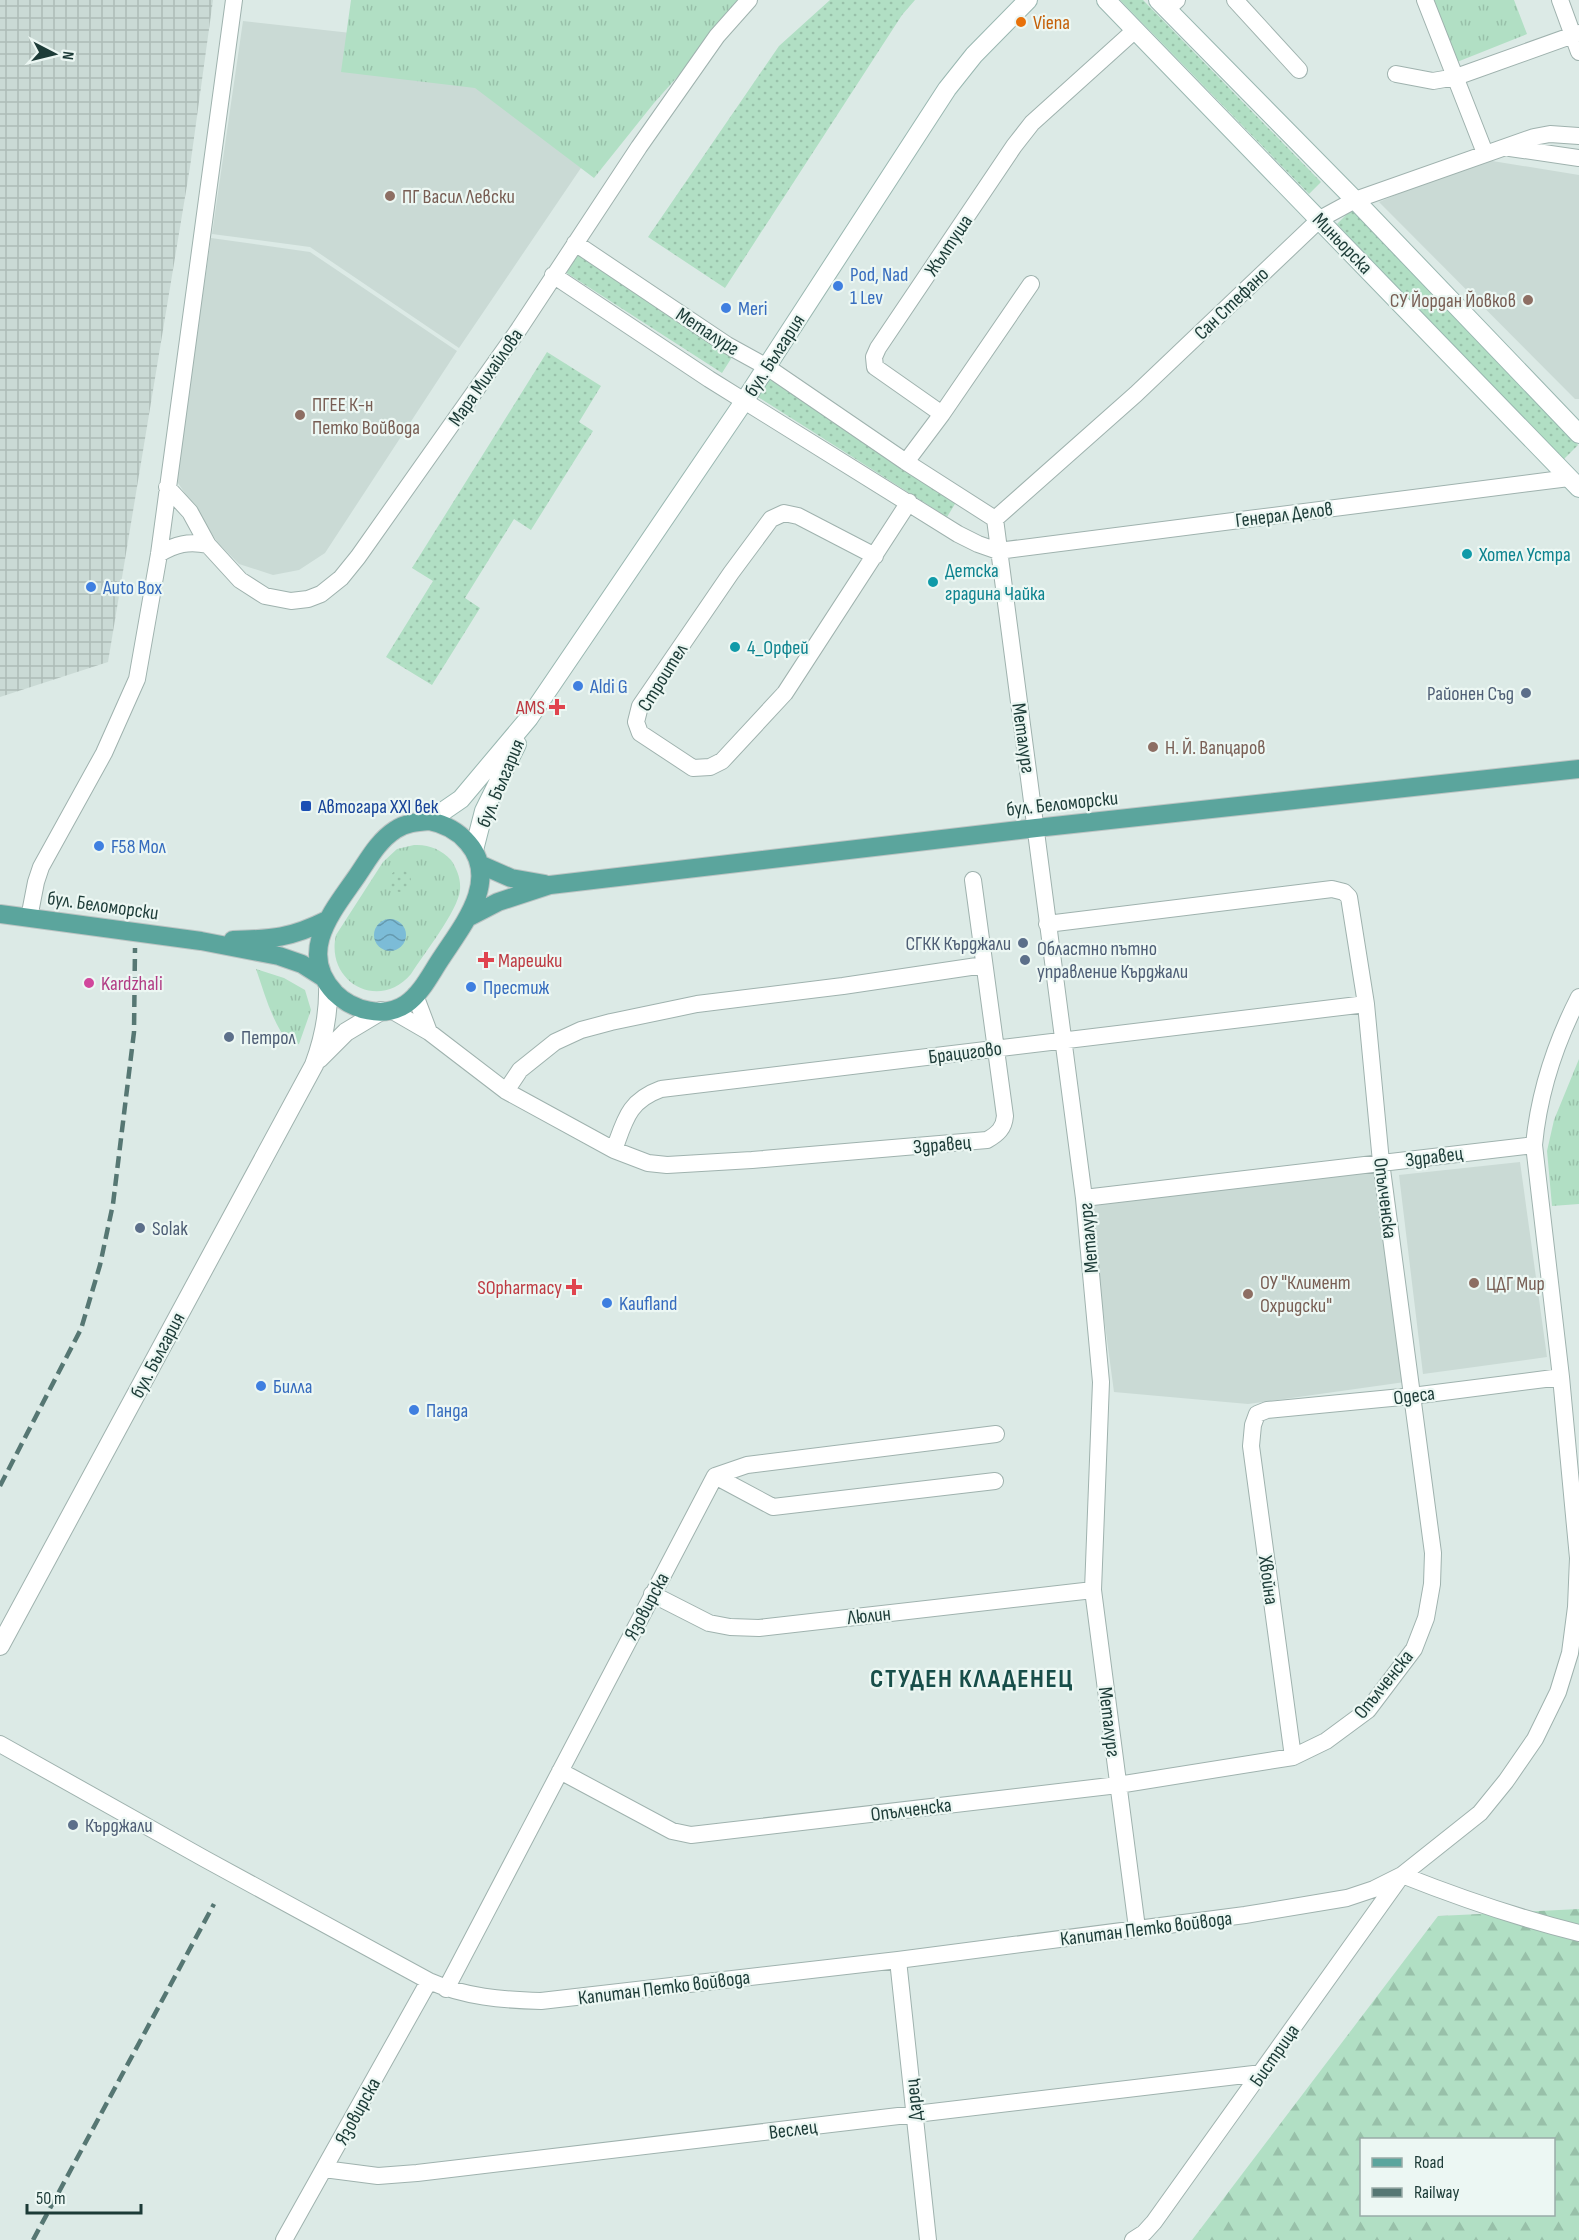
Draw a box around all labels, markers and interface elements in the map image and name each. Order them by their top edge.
place label: Viena [1033,11,1070,35]
marker: Viena [1014,15,1028,29]
north arrow [24,24,84,84]
text: N [57,50,77,61]
place label: ПГ Васил Левски [402,185,515,209]
marker: ПГ Васил Левски [383,189,397,203]
street label: Миньорска [1307,208,1377,279]
street label: Жълтуша [920,210,978,281]
street label: Сан Стефано [1189,262,1274,345]
place label: Pod, Nad 1 Lev [850,263,908,310]
marker: Pod, Nad 1 Lev [831,279,845,293]
place label: СУ Йордан Йовков [1390,289,1516,313]
marker: СУ Йордан Йовков [1521,293,1535,307]
place label: Meri [738,297,767,321]
marker: Meri [719,301,733,315]
street label: Металург [671,303,744,361]
street label: бул. България [739,310,810,401]
street label: Мара Михайлова [443,324,528,431]
place label: ПГЕЕ К-н Петко Войвода [312,393,420,440]
marker: ПГЕЕ К-н Петко Войвода [293,408,307,422]
street label: Генерал Делов [1234,497,1334,533]
place label: Хотел Устра [1478,543,1571,567]
marker: Хотел Устра [1460,547,1474,561]
place label: Детска градина Чайка [945,559,1045,606]
marker: Детска градина Чайка [926,575,940,589]
place label: Auto Box [102,576,162,600]
marker: Auto Box [84,580,98,594]
place label: 4_Орфей [747,636,809,660]
street label: Строител [633,639,693,716]
marker: 4_Орфей [728,640,742,654]
place label: Aldi G [589,675,628,699]
marker: Aldi G [571,679,585,693]
place label: Районен Съд [1427,682,1514,706]
marker: Районен Съд [1519,686,1533,700]
place label: AMS [515,696,545,720]
marker: AMS [550,700,564,714]
street label: Металург [1006,702,1040,775]
street label: бул. България [472,736,530,831]
place label: Н. Й. Вапцаров [1165,736,1266,760]
marker: Н. Й. Вапцаров [1146,740,1160,754]
street label: бул. Беломорски [1005,786,1119,822]
place label: Автогара XXI век [317,795,439,819]
marker: Автогара XXI век [299,799,313,813]
place label: F58 Mол [111,835,166,859]
marker: F58 Mол [92,839,106,853]
street label: бул. Беломорски [46,886,160,926]
place label: СГКК Кърджали [905,932,1011,956]
marker: СГКК Кърджали [1016,936,1030,950]
place label: Областно пътно управление Кърджали [1037,937,1188,984]
place label: Марешки [498,949,562,973]
marker: Марешки [479,953,493,967]
marker: Областно пътно управление Кърджали [1018,953,1032,967]
place label: Kardzhali [101,972,163,996]
marker: Kardzhali [82,976,96,990]
place label: Престиж [483,976,550,1000]
marker: Престиж [464,980,478,994]
place label: Петрол [241,1026,296,1050]
marker: Петрол [222,1030,236,1044]
street label: Брацигово [927,1037,1003,1069]
street label: Здравец [912,1130,972,1159]
street label: Здравец [1404,1141,1465,1172]
street label: Опълченска [1368,1156,1402,1240]
street label: Металург [1074,1202,1104,1274]
place label: Solak [152,1217,188,1241]
marker: Solak [133,1221,147,1235]
place label: ОУ "Климент Охридски" [1260,1271,1351,1318]
place label: ЦДГ Мир [1486,1272,1545,1296]
place label: SOpharmacy [477,1276,562,1300]
marker: ЦДГ Мир [1467,1276,1481,1290]
marker: SOpharmacy [567,1280,581,1294]
marker: ОУ "Климент Охридски" [1241,1287,1255,1301]
place label: Kaufland [619,1292,677,1316]
marker: Kaufland [600,1296,614,1310]
street label: бул. България [125,1309,190,1402]
place label: Билла [273,1375,313,1399]
marker: Билла [254,1379,268,1393]
street label: Одеса [1392,1382,1436,1410]
place label: Панда [426,1399,468,1423]
marker: Панда [407,1403,421,1417]
street label: Хвойна [1253,1553,1283,1606]
street label: Язовирска [619,1569,675,1644]
street label: Люлин [845,1602,892,1630]
street label: Опълченска [1349,1646,1419,1724]
district label: СТУДЕН КЛАДЕНЕЦ [870,1664,1074,1695]
street label: Металург [1093,1686,1125,1759]
street label: Опълченска [869,1793,953,1827]
place label: Кърджали [85,1814,153,1838]
marker: Кърджали [66,1818,80,1832]
street label: Капитан Петко войвода [1059,1907,1233,1951]
street label: Капитан Петко войвода [577,1966,751,2010]
street label: Бистрица [1245,2020,1305,2091]
street label: Язовирска [330,2074,386,2149]
street label: Дарец [900,2077,928,2122]
street label: Веслец [768,2115,819,2145]
legend [1360,2138,1555,2216]
text: Road [1414,2152,1444,2173]
scale bar [27,2177,141,2215]
text: Railway [1414,2182,1459,2203]
text: 50 m [36,2188,66,2209]

